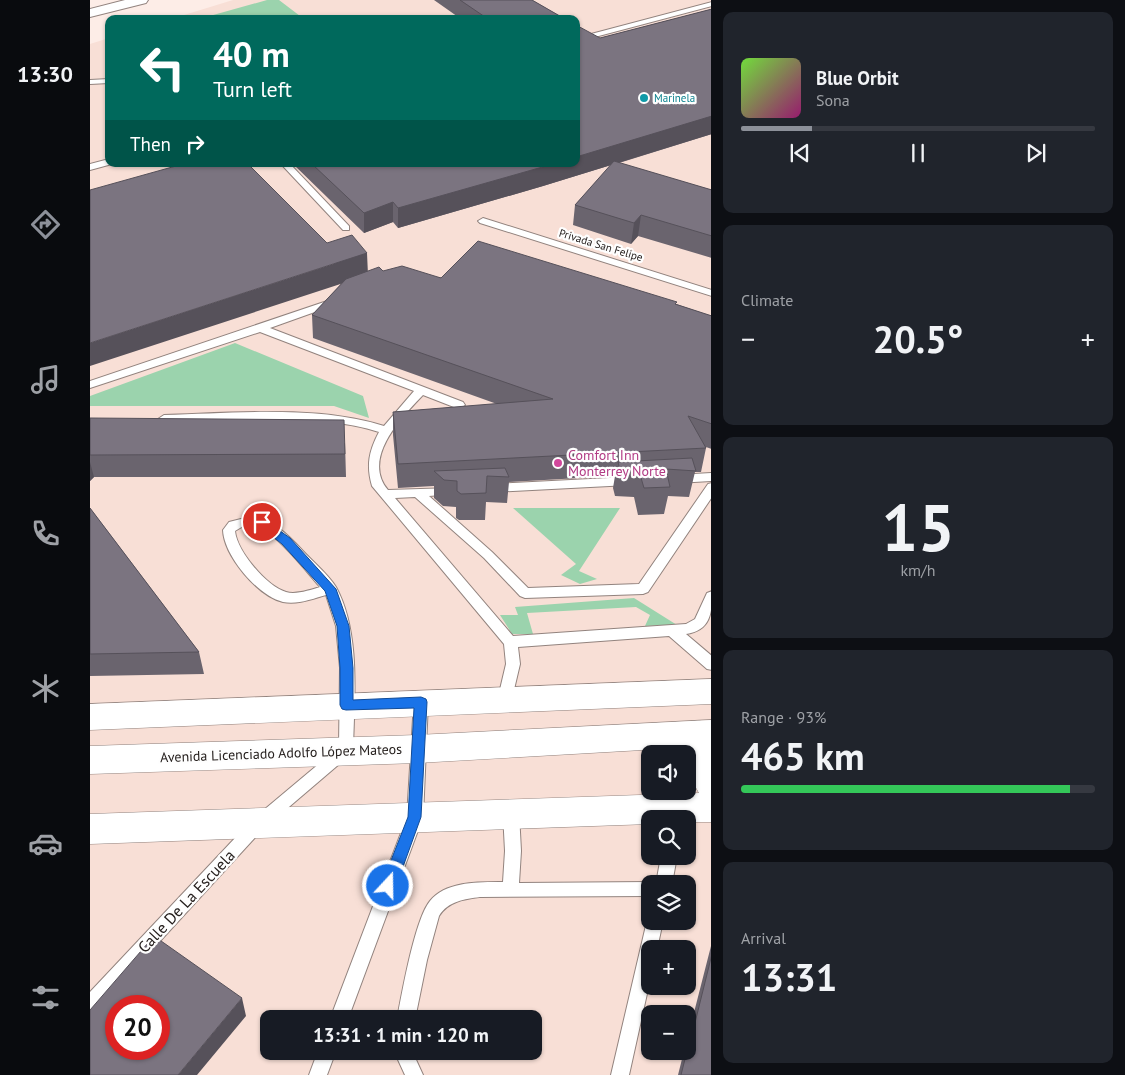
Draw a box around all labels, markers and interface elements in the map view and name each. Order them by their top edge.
text: 40 m [213,31,290,77]
icon: left [130,35,195,100]
text: 13:30 [17,60,73,88]
text: Blue Orbit [816,66,899,90]
text: Turn left [213,75,292,103]
text: Sona [816,90,850,110]
place label: Marinela [654,91,695,105]
marker: Marinela [638,92,650,104]
icon: right [181,130,209,158]
text: Then [130,132,171,156]
icon: previous [786,139,814,167]
icon: pause [904,139,932,167]
icon: next [1022,139,1050,167]
icon: directions [28,207,63,242]
street label: Privada San Felipe [557,226,645,264]
text: Climate [741,290,793,310]
text: 20.5° [873,314,963,363]
text: − [741,320,755,357]
text: + [1081,320,1095,357]
icon: music [28,362,63,397]
place label: Comfort Inn Monterrey Norte [568,446,666,480]
marker: Comfort Inn Monterrey Norte [552,457,564,469]
text: 15 [881,485,955,569]
pin [241,501,283,543]
icon: arrive [248,508,276,536]
icon: phone [28,516,63,551]
text: km/h [900,560,936,580]
icon: climate [28,671,63,706]
text: Range · 93% [741,707,826,727]
text: 465 km [741,731,865,780]
street label: Avenida Licenciado Adolfo López Mateos [160,740,402,766]
map controls [641,745,696,1060]
button: sound [641,745,696,800]
button: search [641,810,696,865]
icon: car [28,826,63,861]
street label: Calle De La Escuela [133,845,239,957]
position arrow [361,859,413,911]
button: layers [641,875,696,930]
text: Arrival [741,928,786,948]
button: + [641,940,696,995]
text: 13:31 [741,952,837,1001]
icon: filters [28,980,63,1015]
speed limit sign: 20 [105,995,170,1060]
button: − [641,1005,696,1060]
text: 13:31 · 1 min · 120 m [313,1023,489,1047]

